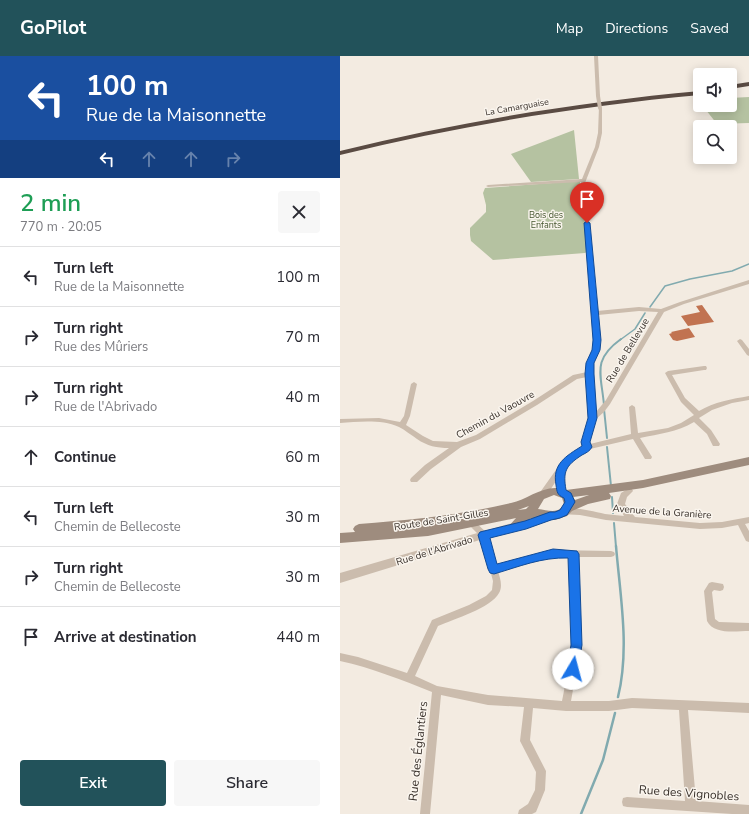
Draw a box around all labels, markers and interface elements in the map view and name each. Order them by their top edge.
text: GoPilot [20,15,86,41]
text: Map [556,19,583,38]
text: Directions [605,19,668,38]
text: Saved [690,19,729,38]
text: 100 m [86,67,169,105]
map controls [693,68,737,164]
button: sound [693,68,737,112]
icon: left [20,72,72,124]
street label: La Camarguaise [484,95,550,119]
text: Rue de la Maisonnette [86,103,266,127]
button: search [693,120,737,164]
icon: left [96,148,118,170]
icon: ahead [138,148,160,170]
icon: ahead [180,148,202,170]
icon: right [222,148,244,170]
pin [570,182,604,223]
text: 2 min [20,187,81,219]
icon: arrive [576,188,598,210]
button: close [278,191,320,233]
park label: Bois des Enfants [529,209,563,231]
text: 770 m · 20:05 [20,218,102,236]
text: Turn left [54,258,113,278]
icon: left [20,266,42,288]
text: 100 m [276,267,320,287]
text: Rue de la Maisonnette [54,278,184,296]
street label: Rue de Bellevue [603,316,653,385]
text: Turn right [54,318,123,338]
icon: right [20,326,42,348]
text: 70 m [285,327,320,347]
text: Rue des Mûriers [54,338,148,356]
text: Turn right [54,378,123,398]
icon: right [20,386,42,408]
text: 40 m [285,387,320,407]
street label: Chemin du Vaouvre [454,388,537,442]
text: Rue de l'Abrivado [54,398,157,416]
icon: ahead [20,446,42,468]
text: Continue [54,447,116,467]
text: 60 m [285,447,320,467]
text: Turn left [54,498,113,518]
street label: Avenue de la Granière [612,502,712,522]
icon: left [20,506,42,528]
street label: Route de Saint-Gilles [393,506,490,534]
text: 30 m [285,507,320,527]
text: Chemin de Bellecoste [54,518,181,536]
street label: Rue de l'Abrivado [394,533,475,569]
text: Turn right [54,558,123,578]
icon: right [20,566,42,588]
text: 30 m [285,567,320,587]
text: Chemin de Bellecoste [54,578,181,596]
icon: arrive [20,626,42,648]
text: Arrive at destination [54,627,197,647]
text: 440 m [276,627,320,647]
position arrow [552,648,594,690]
street label: Rue des Églantiers [405,700,431,802]
button: Exit [20,760,166,806]
button: Share [174,760,320,806]
street label: Rue des Vignobles [638,782,740,805]

